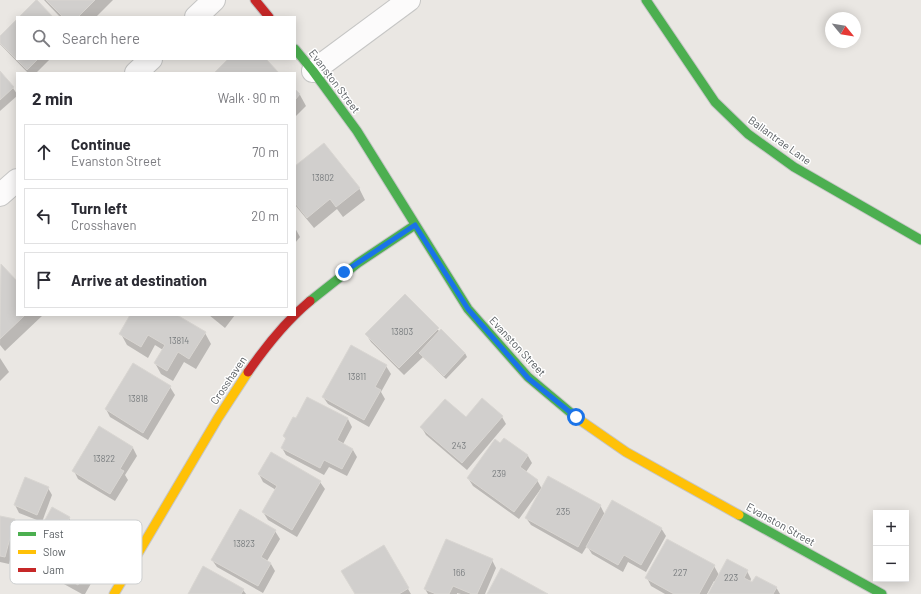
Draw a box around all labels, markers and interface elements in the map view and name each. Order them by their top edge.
north arrow [825,12,861,48]
search box [16,16,296,60]
icon: search [30,27,52,49]
text: Search here [62,29,140,47]
street label: Evanston Street [307,47,363,115]
text: 2 min [32,88,73,108]
text: Walk · 90 m [218,90,280,106]
street label: Ballantrae Lane [746,113,814,167]
text: Continue [71,135,131,153]
icon: ahead [33,141,55,163]
text: 70 m [252,144,279,160]
text: Evanston Street [71,153,162,169]
house number: 13802 [312,172,334,183]
text: Turn left [71,199,127,217]
icon: left [33,205,55,227]
text: 20 m [251,208,279,224]
text: Crosshaven [71,217,136,233]
route end [335,263,353,281]
icon: arrive [33,269,55,291]
text: Arrive at destination [71,271,207,289]
street label: Evanston Street [487,314,549,378]
house number: 13803 [391,326,413,337]
house number: 13814 [169,335,189,346]
street label: Crosshaven [207,353,249,407]
house number: 13811 [348,371,366,382]
house number: 13818 [128,393,148,404]
route start [567,408,585,426]
house number: 243 [452,440,467,451]
house number: 13822 [93,453,115,464]
house number: 239 [492,468,506,479]
street label: Evanston Street [744,500,818,548]
house number: 235 [556,506,570,517]
map controls [873,510,909,582]
button: + [873,510,909,546]
legend [10,520,142,584]
text: Fast [43,527,64,540]
house number: 13823 [233,538,255,549]
text: Slow [43,545,66,558]
button: − [873,546,909,582]
text: Jam [43,563,64,576]
house number: 166 [453,567,466,578]
house number: 227 [673,567,688,578]
house number: 223 [724,572,738,583]

